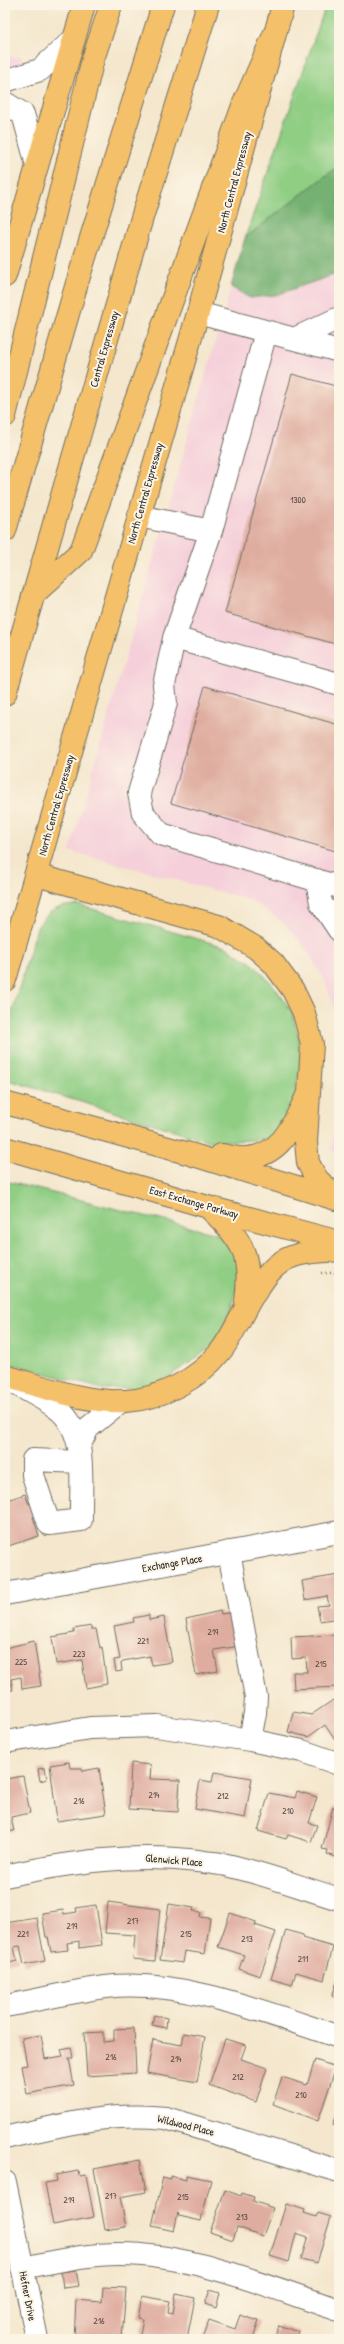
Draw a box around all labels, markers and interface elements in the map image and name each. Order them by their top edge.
street label: North Central Expressway [214,130,254,234]
street label: Central Expressway [86,309,122,389]
street label: North Central Expressway [124,441,166,545]
house number: 1300 [290,494,306,506]
street label: North Central Expressway [35,753,77,857]
street label: East Exchange Parkway [148,1183,240,1221]
street label: Exchange Place [141,1551,204,1575]
house number: 219 [208,1626,219,1638]
house number: 221 [137,1635,149,1647]
house number: 223 [73,1648,85,1660]
house number: 225 [15,1656,27,1668]
house number: 215 [315,1658,327,1670]
house number: 214 [149,1789,160,1801]
house number: 212 [217,1790,230,1802]
house number: 216 [73,1795,85,1807]
house number: 210 [282,1805,294,1817]
street label: Glenwick Place [145,1851,204,1870]
house number: 217 [127,1915,140,1927]
house number: 219 [67,1920,78,1932]
house number: 221 [17,1928,29,1940]
house number: 215 [180,1928,192,1940]
house number: 213 [241,1933,253,1945]
house number: 211 [298,1953,308,1965]
house number: 216 [105,2051,117,2063]
house number: 214 [171,2053,182,2065]
house number: 212 [232,2071,245,2083]
house number: 210 [295,2089,307,2101]
street label: Wildwood Place [156,2111,217,2139]
house number: 217 [105,2190,118,2202]
house number: 215 [177,2191,189,2203]
house number: 219 [64,2194,75,2206]
house number: 213 [236,2211,248,2223]
street label: Hefner Drive [16,2270,40,2323]
house number: 216 [93,2315,105,2327]

